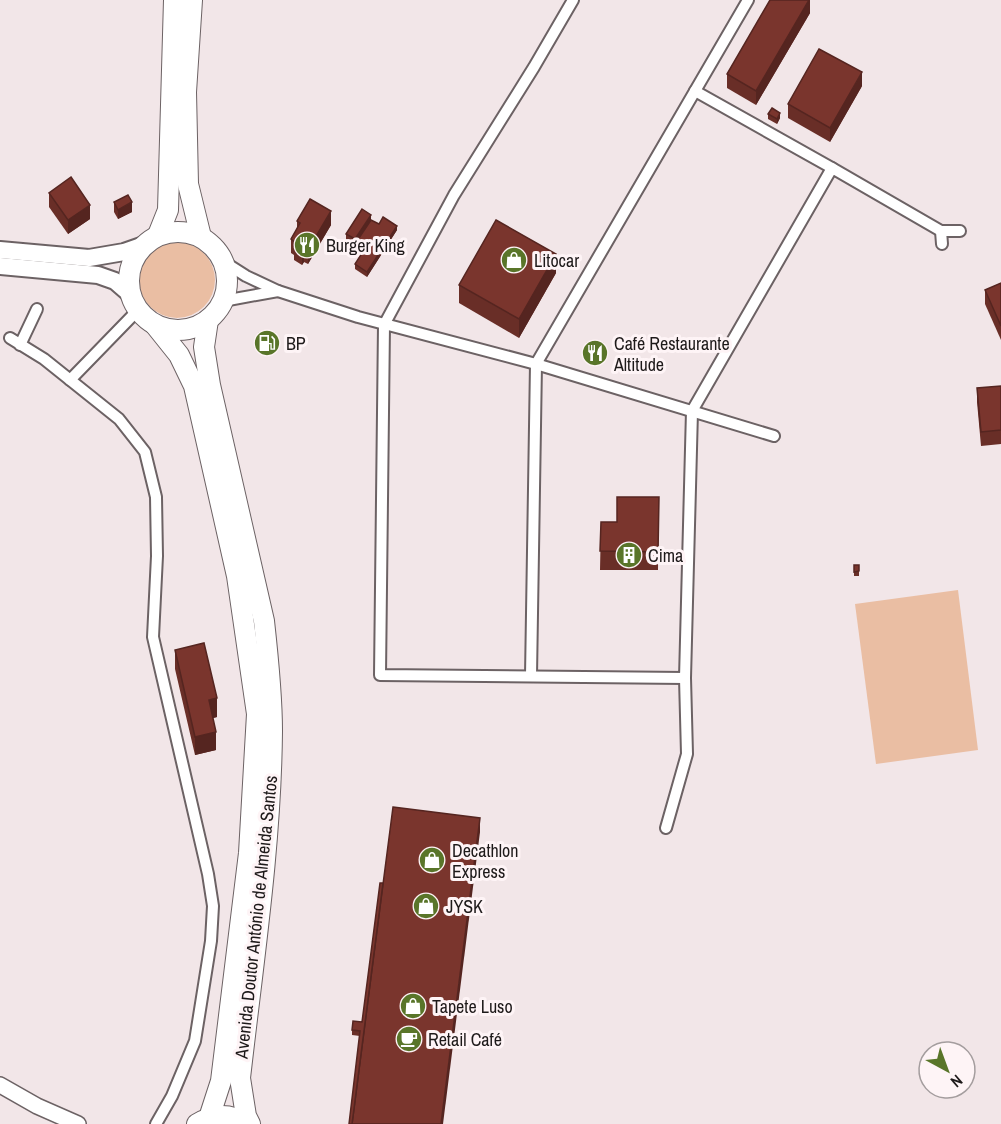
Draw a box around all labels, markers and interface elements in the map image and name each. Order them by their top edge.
restaurant icon: Burger King [292,230,322,260]
place label: Burger King [326,233,406,258]
shop icon: Litocar [499,245,529,275]
place label: Litocar [534,248,579,273]
fuel station icon: BP [252,328,282,358]
place label: BP [286,331,306,356]
place label: Café Restaurante Altitude [613,331,730,377]
restaurant icon: Café Restaurante Altitude [580,338,610,368]
building icon: Cima [614,540,644,570]
place label: Cima [648,543,683,568]
street label: Avenida Doutor António de Almeida Santos [229,774,283,1061]
place label: Decathlon Express [452,838,518,884]
shop icon: Decathlon Express [417,845,447,875]
shop icon: JYSK [411,891,441,921]
place label: JYSK [446,894,483,919]
shop icon: Tapete Luso [398,991,428,1021]
place label: Tapete Luso [432,994,513,1019]
cafe icon: Retail Café [394,1024,424,1054]
place label: Retail Café [428,1027,502,1052]
north arrow [917,1040,977,1100]
text: N [946,1070,968,1093]

